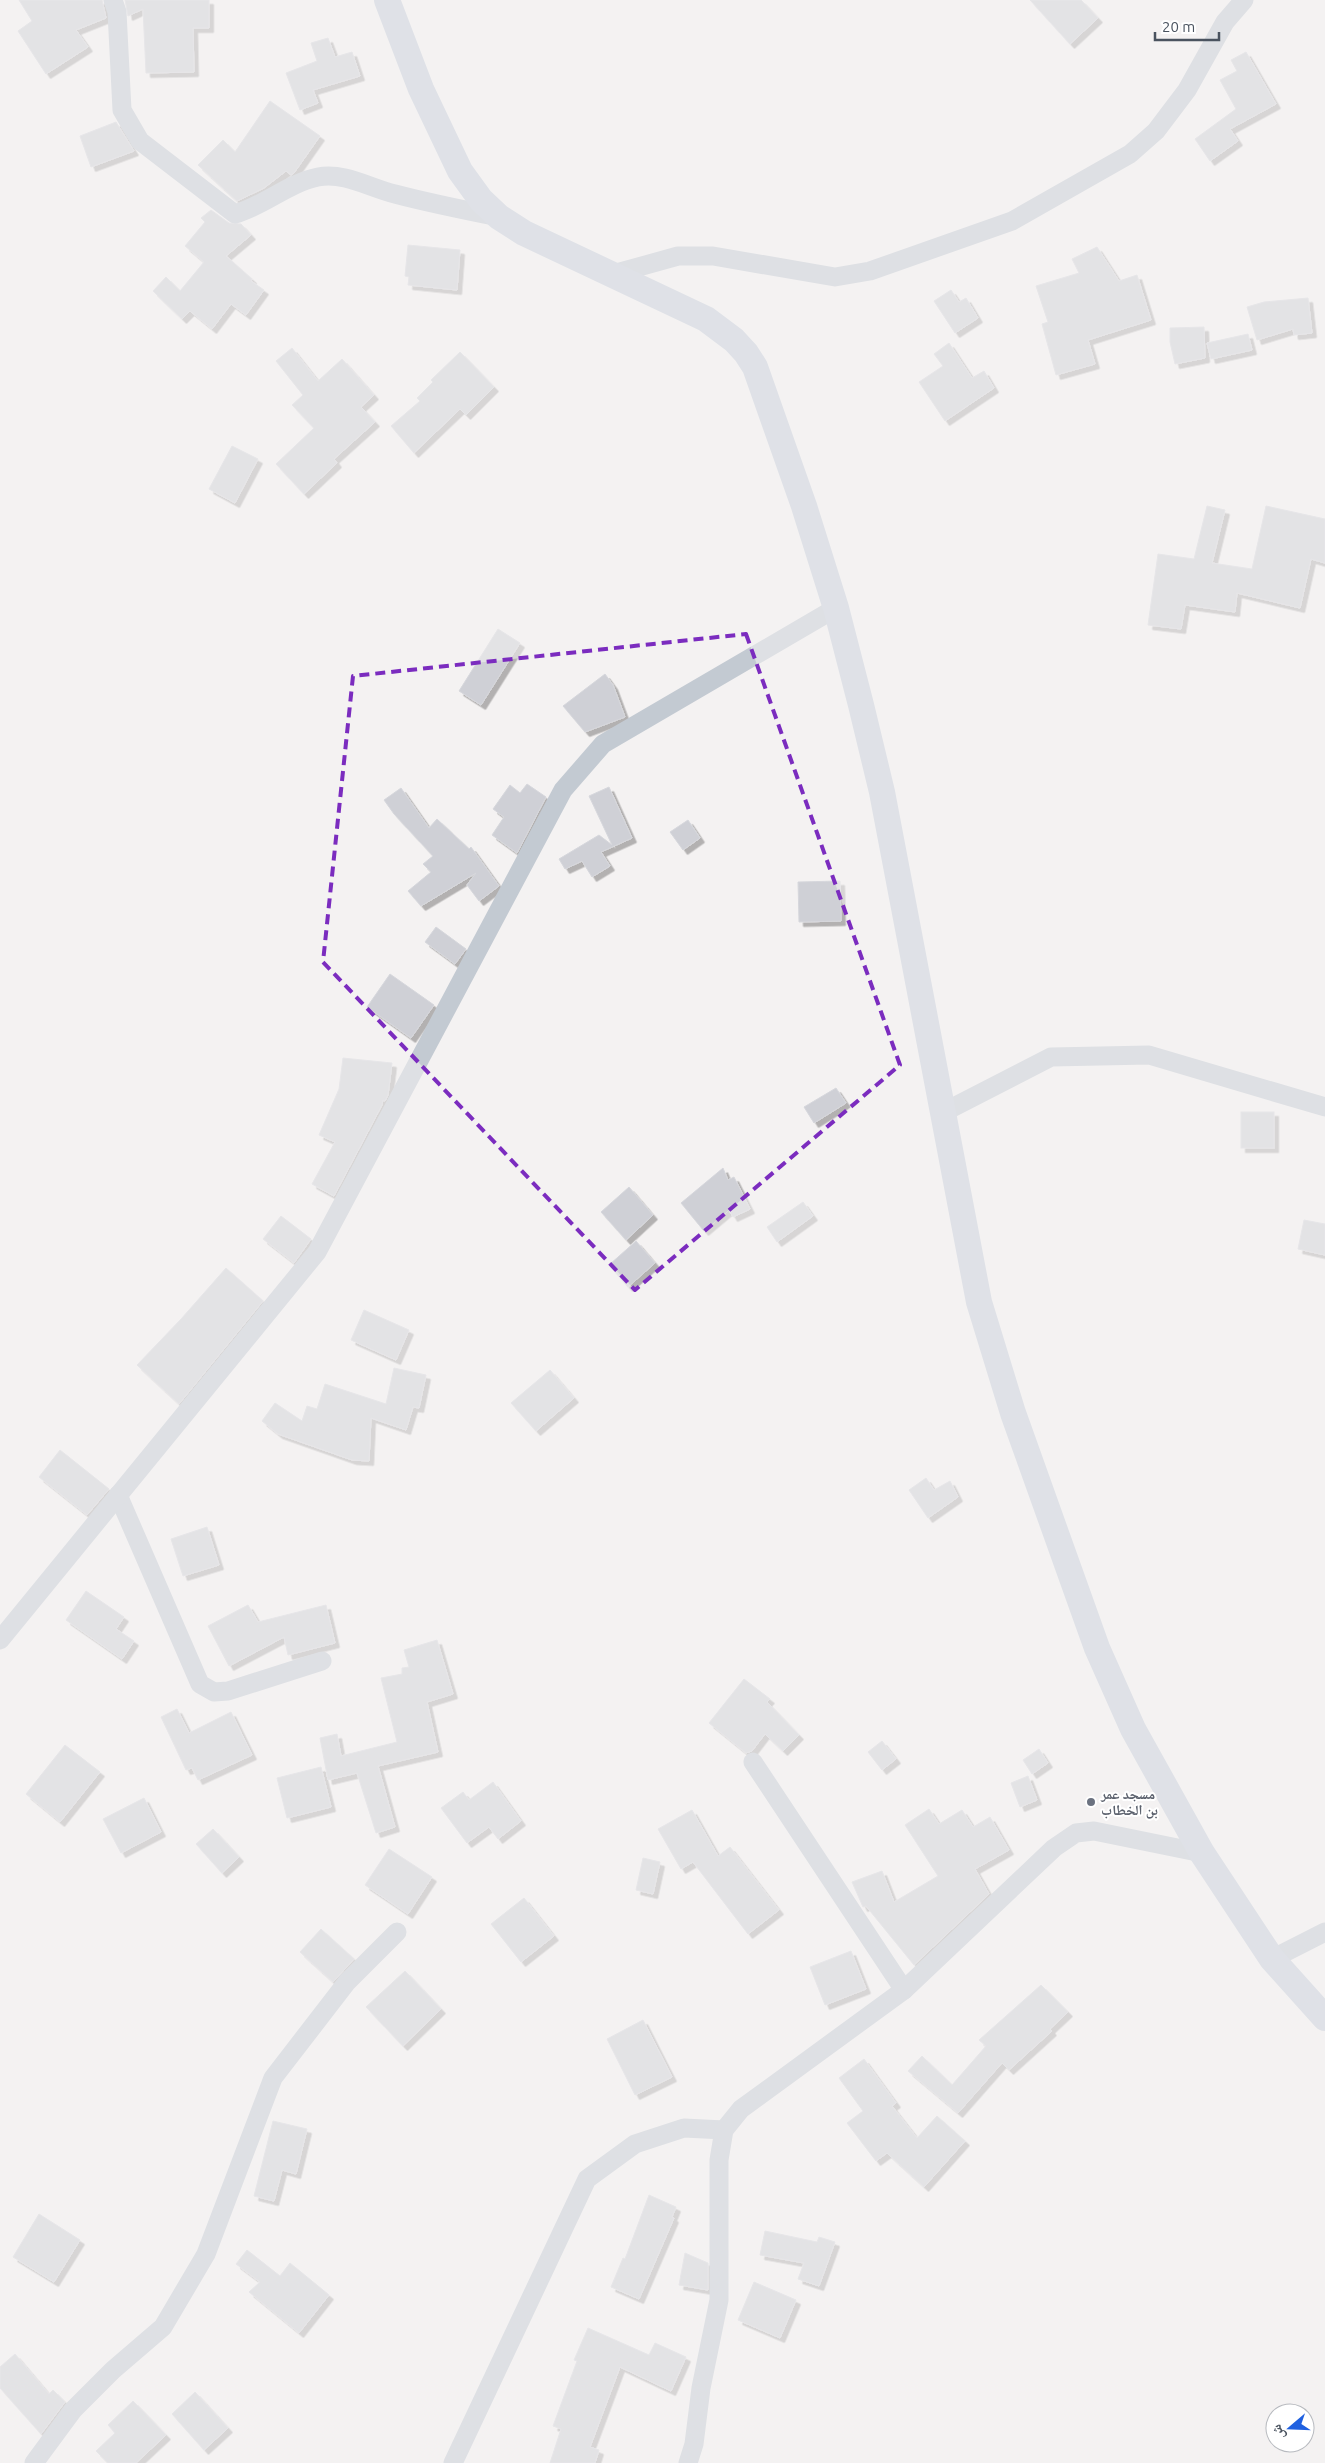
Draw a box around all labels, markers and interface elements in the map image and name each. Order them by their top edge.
scale bar [1155,10,1219,42]
text: 20 m [1162,18,1195,35]
place label: مسجد عمر بن الخطاب [1100,1786,1158,1819]
marker: مسجد عمر بن الخطاب [1085,1796,1097,1808]
north arrow [1265,2403,1315,2453]
text: ش [1268,2422,1289,2442]

